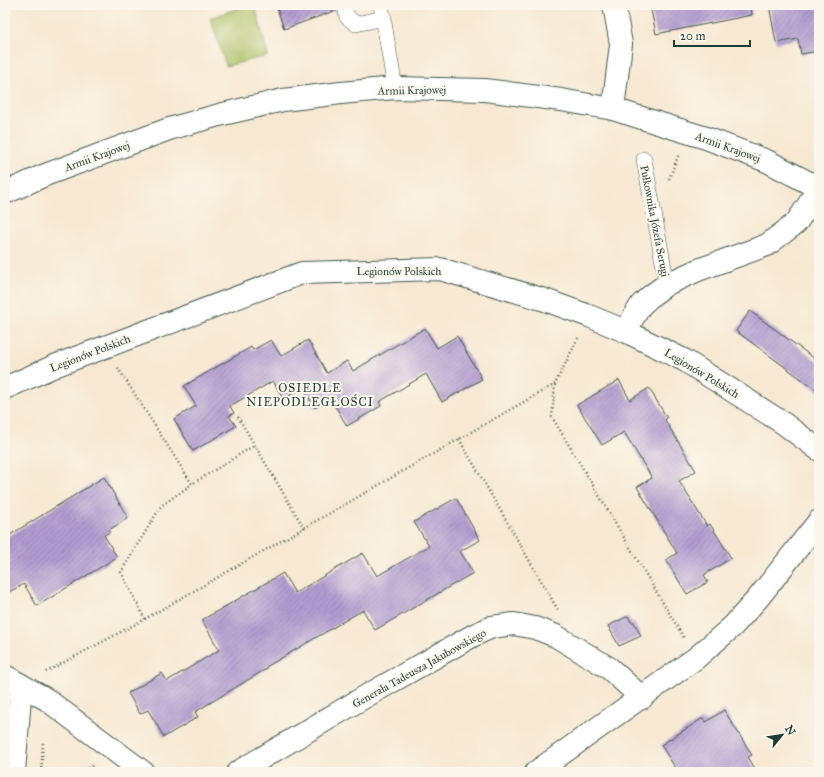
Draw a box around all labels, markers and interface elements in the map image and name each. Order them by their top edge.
scale bar [674,22,750,48]
text: 20 m [680,29,706,43]
street label: Armii Krajowej [377,83,446,98]
street label: Armii Krajowej [693,129,762,165]
street label: Armii Krajowej [62,139,132,175]
street label: Pułkownika Józefa Serugi [636,164,672,278]
street label: Legionów Polskich [357,265,441,278]
street label: Legionów Polskich [48,332,132,375]
street label: Legionów Polskich [662,346,741,401]
district label: OSIEDLE NIEPODLEGŁOŚCI [246,381,374,409]
street label: Generała Tadeusza Jakubowskiego [350,626,489,712]
north arrow [762,715,802,755]
text: N [782,723,799,738]

